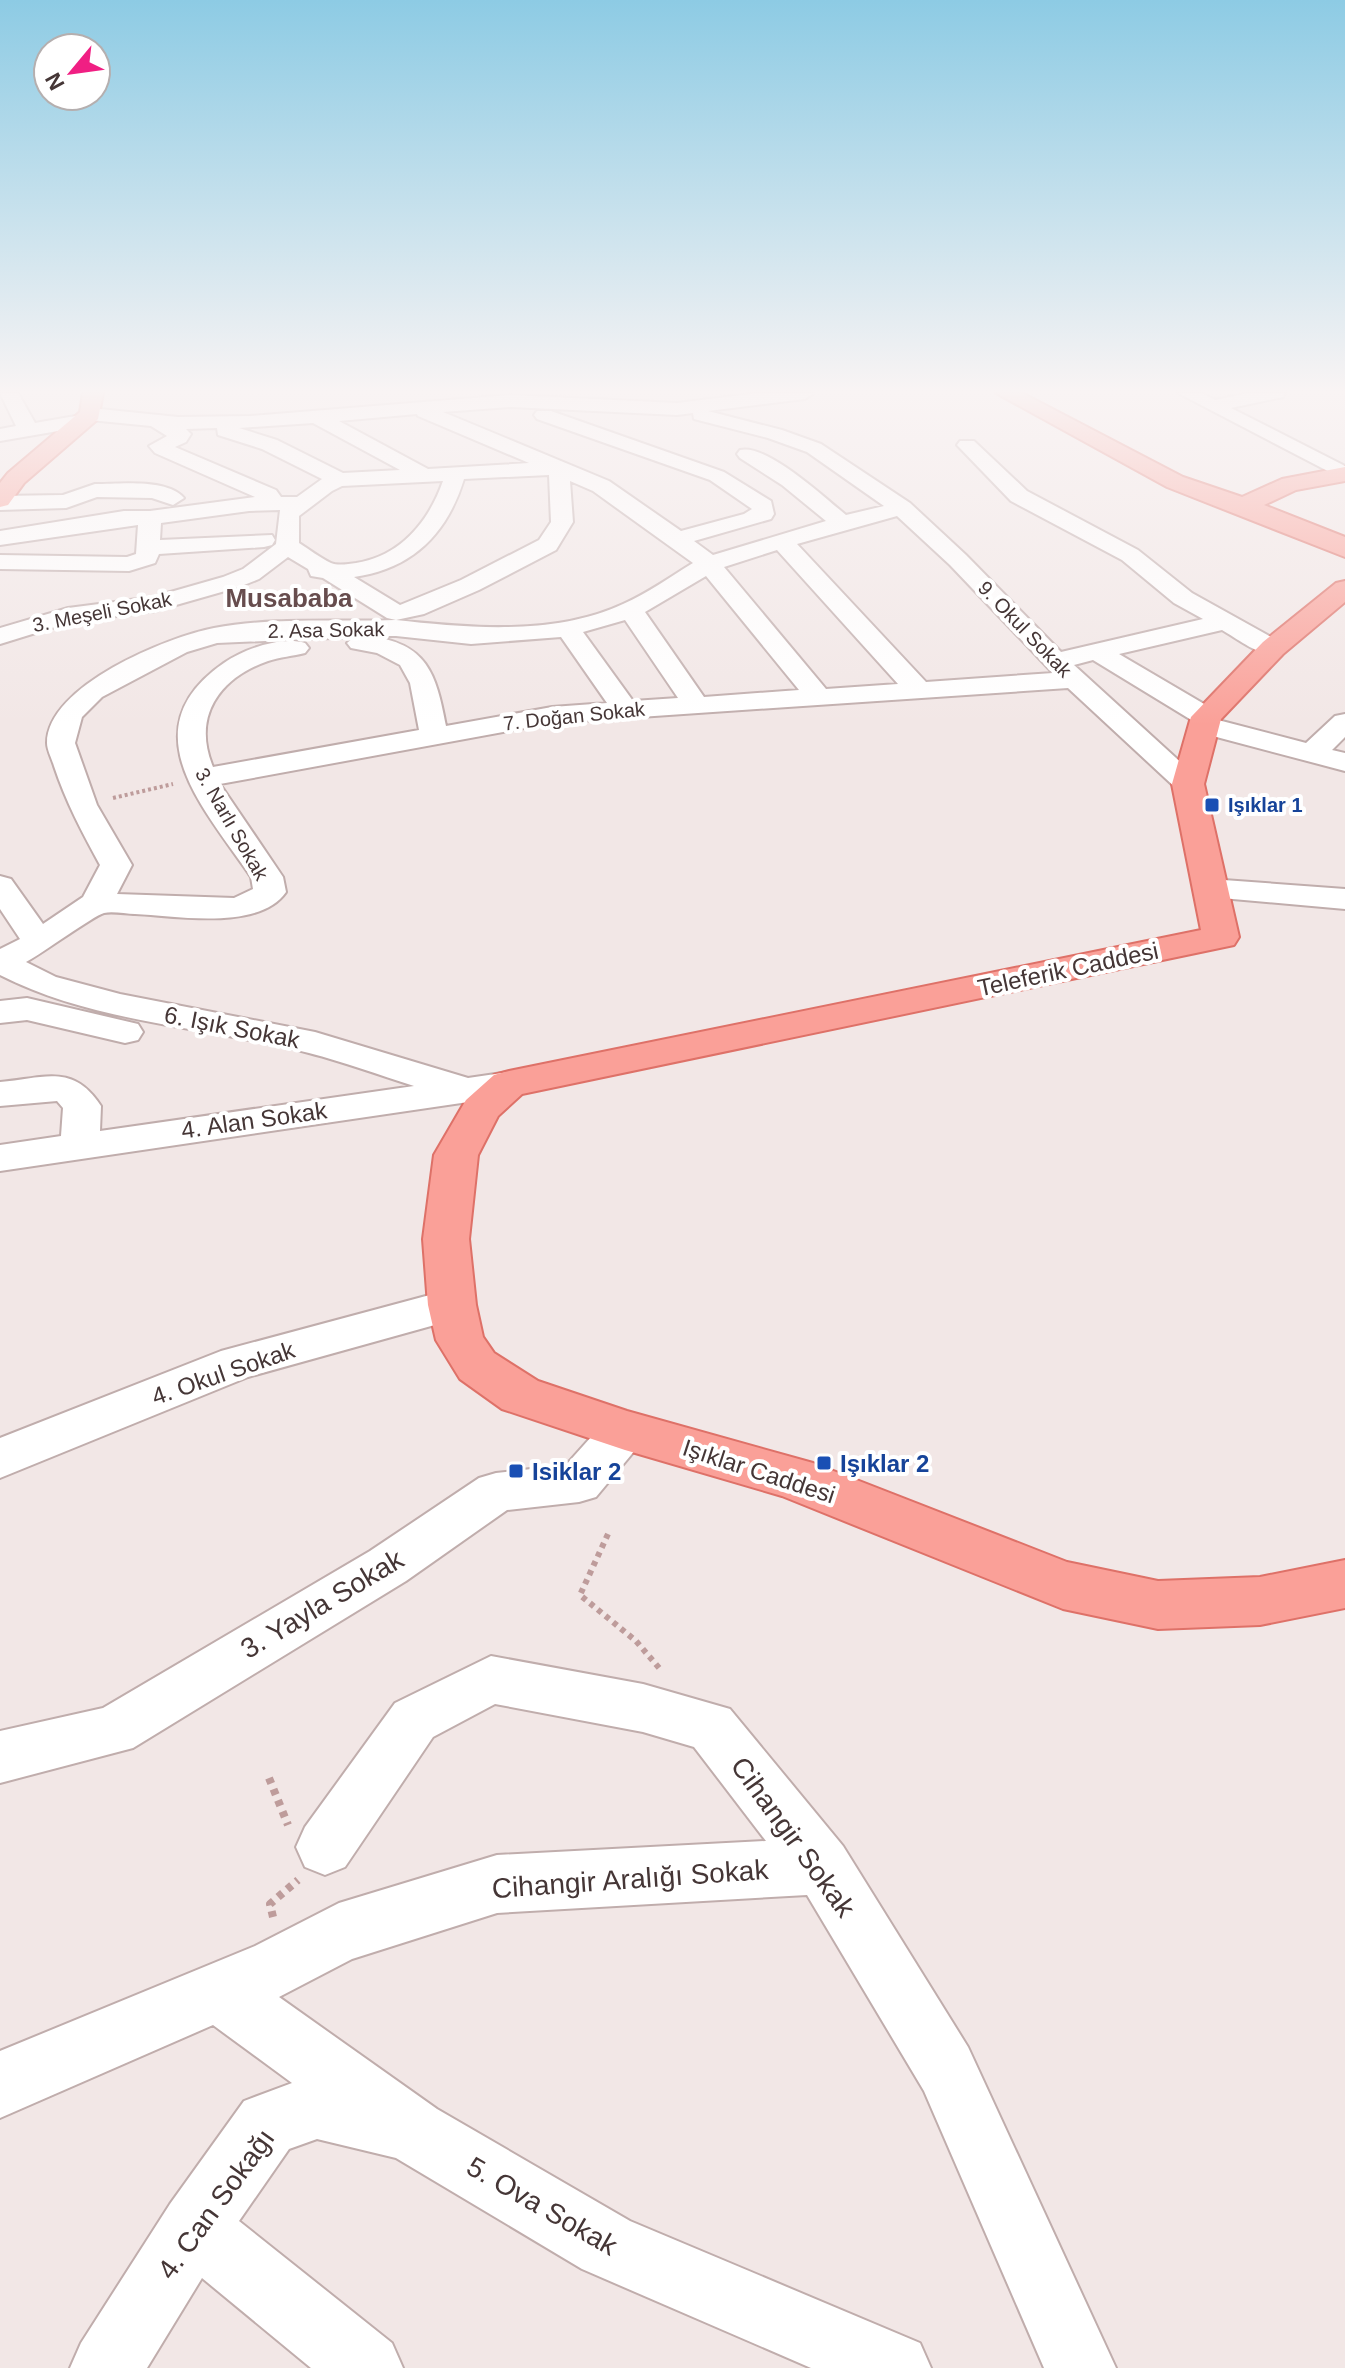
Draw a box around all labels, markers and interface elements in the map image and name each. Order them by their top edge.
north arrow [32,32,112,112]
text: N [40,68,70,94]
street label: 9. Okul Sokak [974,577,1077,682]
district label: Musababa [225,583,353,613]
street label: 3. Meşeli Sokak [31,588,174,636]
street label: 2. Asa Sokak [267,618,386,642]
street label: 7. Doğan Sokak [502,698,647,734]
street label: 3. Narlı Sokak [191,764,273,885]
place label: Işıklar 1 [1228,794,1303,816]
marker: Işıklar 1 [1203,796,1221,814]
street label: Teleferik Caddesi [975,937,1161,1001]
street label: 6. Işık Sokak [162,1001,303,1054]
street label: 4. Alan Sokak [179,1096,330,1144]
street label: 4. Okul Sokak [148,1336,299,1410]
street label: Işıklar Caddesi [679,1434,839,1508]
place label: Işıklar 2 [840,1450,929,1477]
marker: Işıklar 2 [815,1454,833,1472]
place label: Isiklar 2 [532,1458,621,1485]
marker: Isiklar 2 [507,1462,525,1480]
street label: 3. Yayla Sokak [235,1543,410,1665]
street label: Cihangir Sokak [725,1751,862,1924]
street label: Cihangir Aralığı Sokak [491,1854,770,1904]
street label: 4. Can Sokağı [151,2123,281,2285]
street label: 5. Ova Sokak [461,2151,623,2262]

